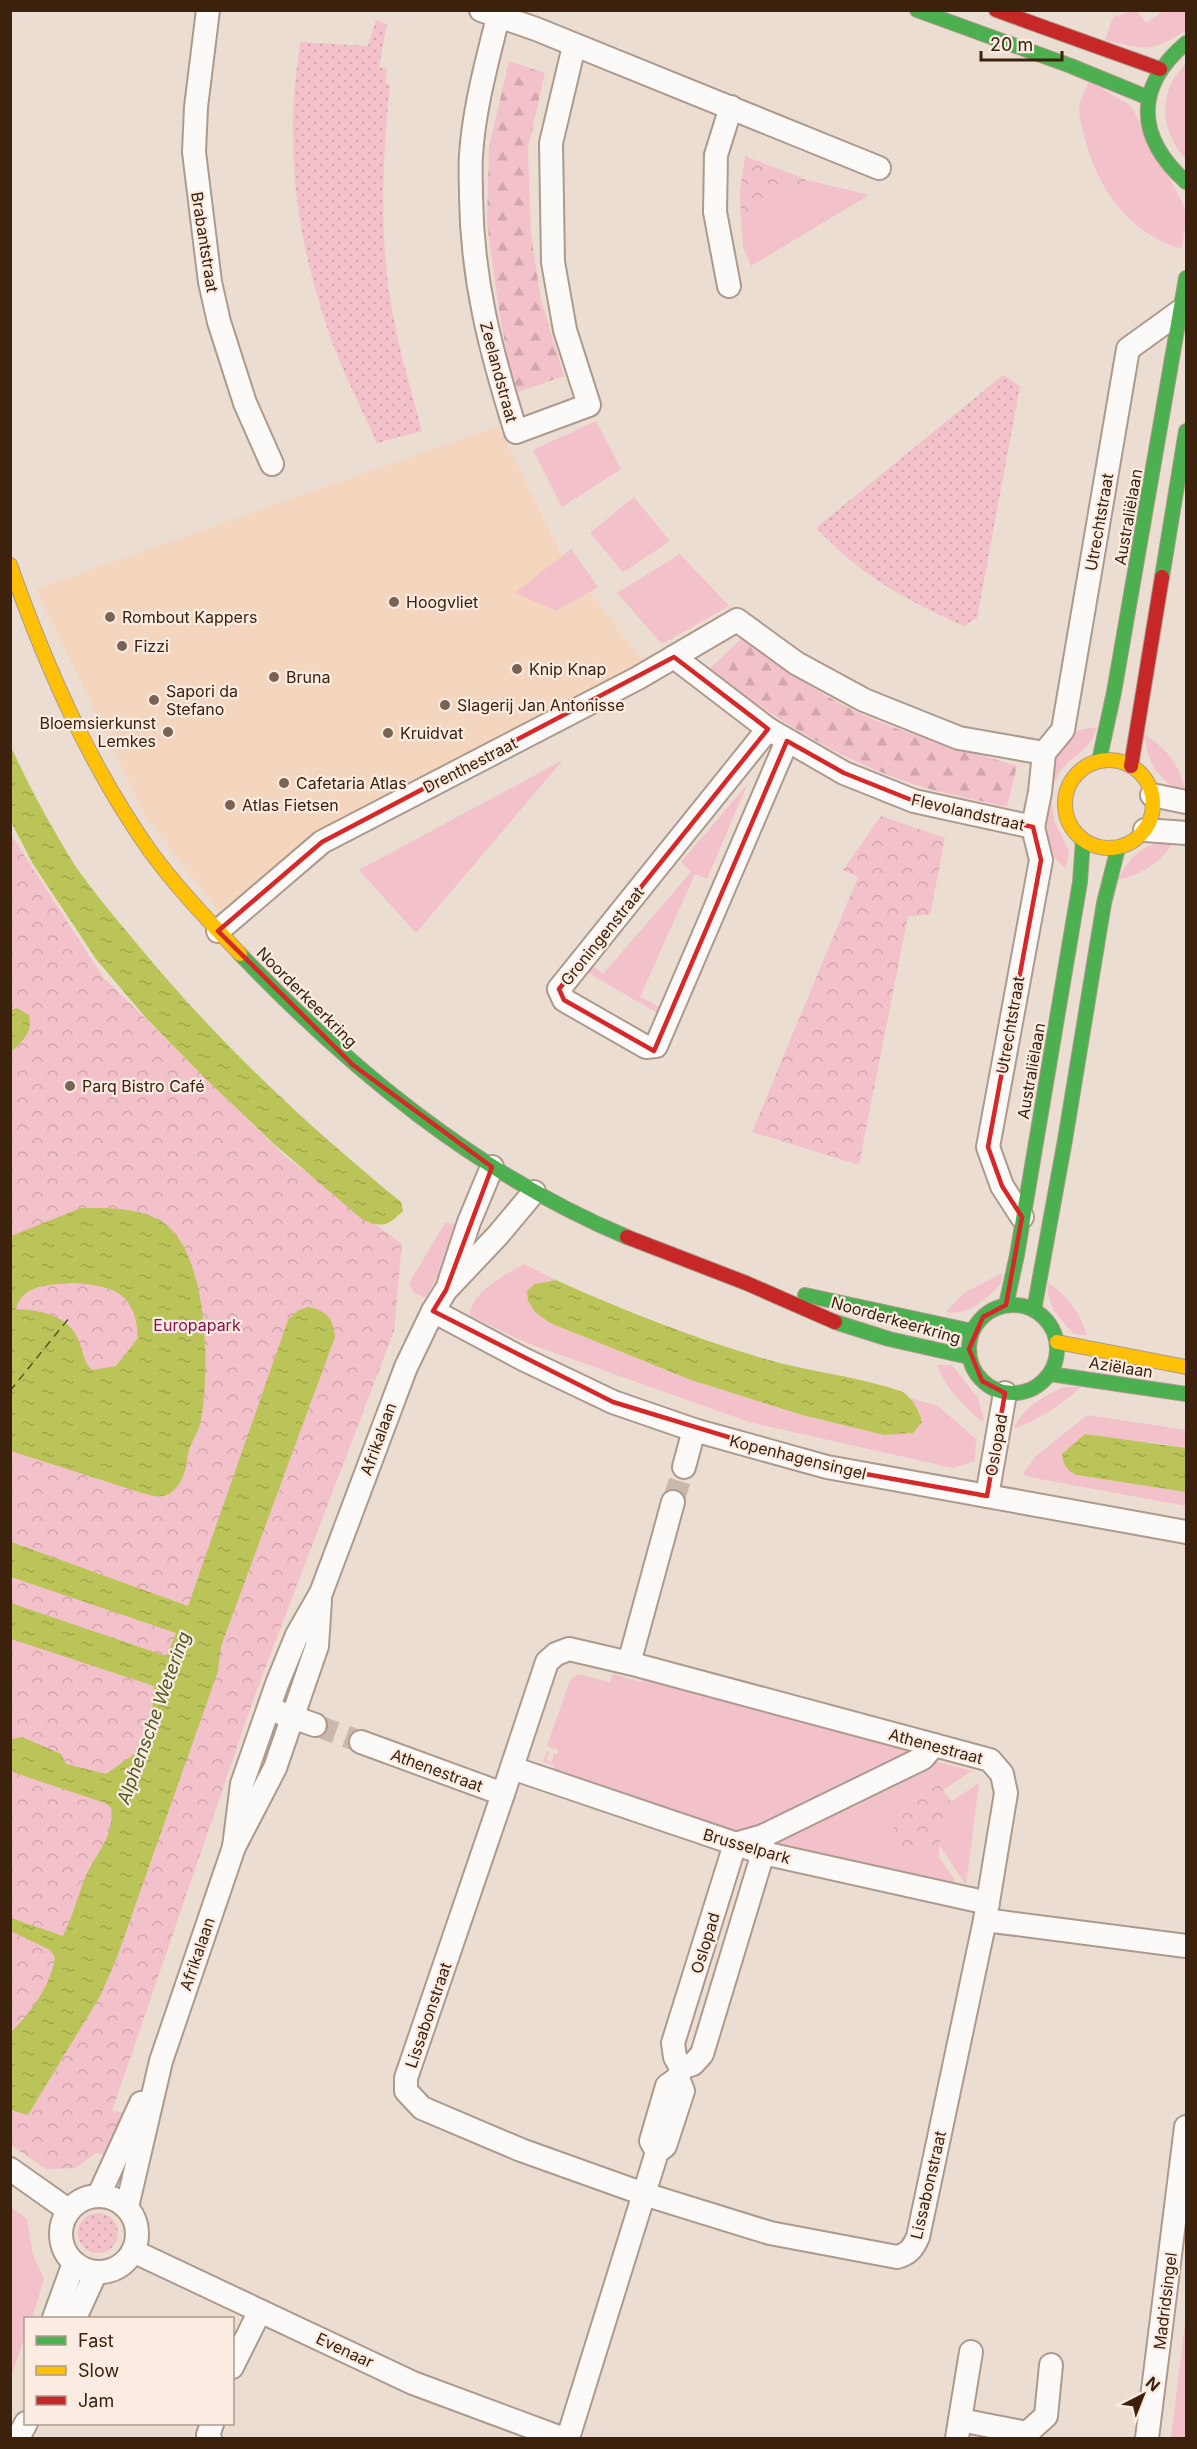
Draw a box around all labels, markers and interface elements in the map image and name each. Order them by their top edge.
scale bar [981,24,1062,62]
text: 20 m [990,34,1033,55]
street label: Brabantstraat [187,190,223,294]
street label: Zeelandstraat [476,319,522,425]
street label: Australiëlaan [1110,467,1146,567]
street label: Utrechtstraat [1081,472,1117,572]
place label: Hoogvliet [406,592,478,612]
marker: Hoogvliet [387,595,401,609]
place label: Rombout Kappers [122,607,257,627]
marker: Rombout Kappers [103,610,117,624]
place label: Fizzi [134,636,169,656]
marker: Fizzi [115,639,129,653]
place label: Knip Knap [529,659,606,679]
marker: Knip Knap [510,662,524,676]
place label: Bruna [286,667,330,687]
marker: Bruna [267,670,281,684]
place label: Sapori da Stefano [166,681,238,719]
marker: Sapori da Stefano [147,693,161,707]
place label: Slagerij Jan Antonisse [457,695,625,715]
marker: Slagerij Jan Antonisse [438,698,452,712]
place label: Bloemsierkunst Lemkes [39,713,156,751]
place label: Kruidvat [400,723,463,743]
marker: Bloemsierkunst Lemkes [161,725,175,739]
marker: Kruidvat [381,726,395,740]
street label: Drenthestraat [420,733,520,797]
place label: Cafetaria Atlas [296,773,407,793]
marker: Cafetaria Atlas [277,776,291,790]
street label: Flevolandstraat [909,789,1027,835]
place label: Atlas Fietsen [242,795,339,815]
marker: Atlas Fietsen [223,798,237,812]
street label: Groningenstraat [556,882,648,990]
street label: Noorderkeerkring [253,943,361,1051]
street label: Utrechtstraat [992,975,1028,1075]
street label: Australiëlaan [1013,1021,1049,1121]
place label: Parq Bistro Café [82,1076,205,1096]
marker: Parq Bistro Café [63,1079,77,1093]
street label: Noorderkeerkring [829,1292,963,1348]
park label: Europapark [153,1315,241,1335]
street label: Aziëlaan [1088,1352,1154,1382]
street label: Afrikalaan [356,1400,400,1478]
street label: Oslopad [981,1412,1011,1478]
street label: Kopenhagensingel [728,1430,868,1484]
water label: Alphensche Wetering [112,1629,194,1808]
street label: Athenestraat [887,1724,985,1768]
street label: Athenestraat [388,1744,486,1796]
street label: Brusselpark [701,1824,793,1868]
street label: Oslopad [686,1910,724,1976]
street label: Afrikalaan [175,1915,219,1993]
street label: Lissabonstraat [401,1959,455,2071]
street label: Lissabonstraat [906,2129,950,2241]
street label: Madridsingel [1149,2251,1181,2351]
legend [24,2317,234,2425]
street label: Evenaar [313,2328,377,2372]
text: Fast [78,2330,114,2351]
text: Slow [78,2360,119,2381]
north arrow [1113,2365,1173,2425]
text: N [1142,2372,1164,2395]
text: Jam [78,2390,114,2411]

